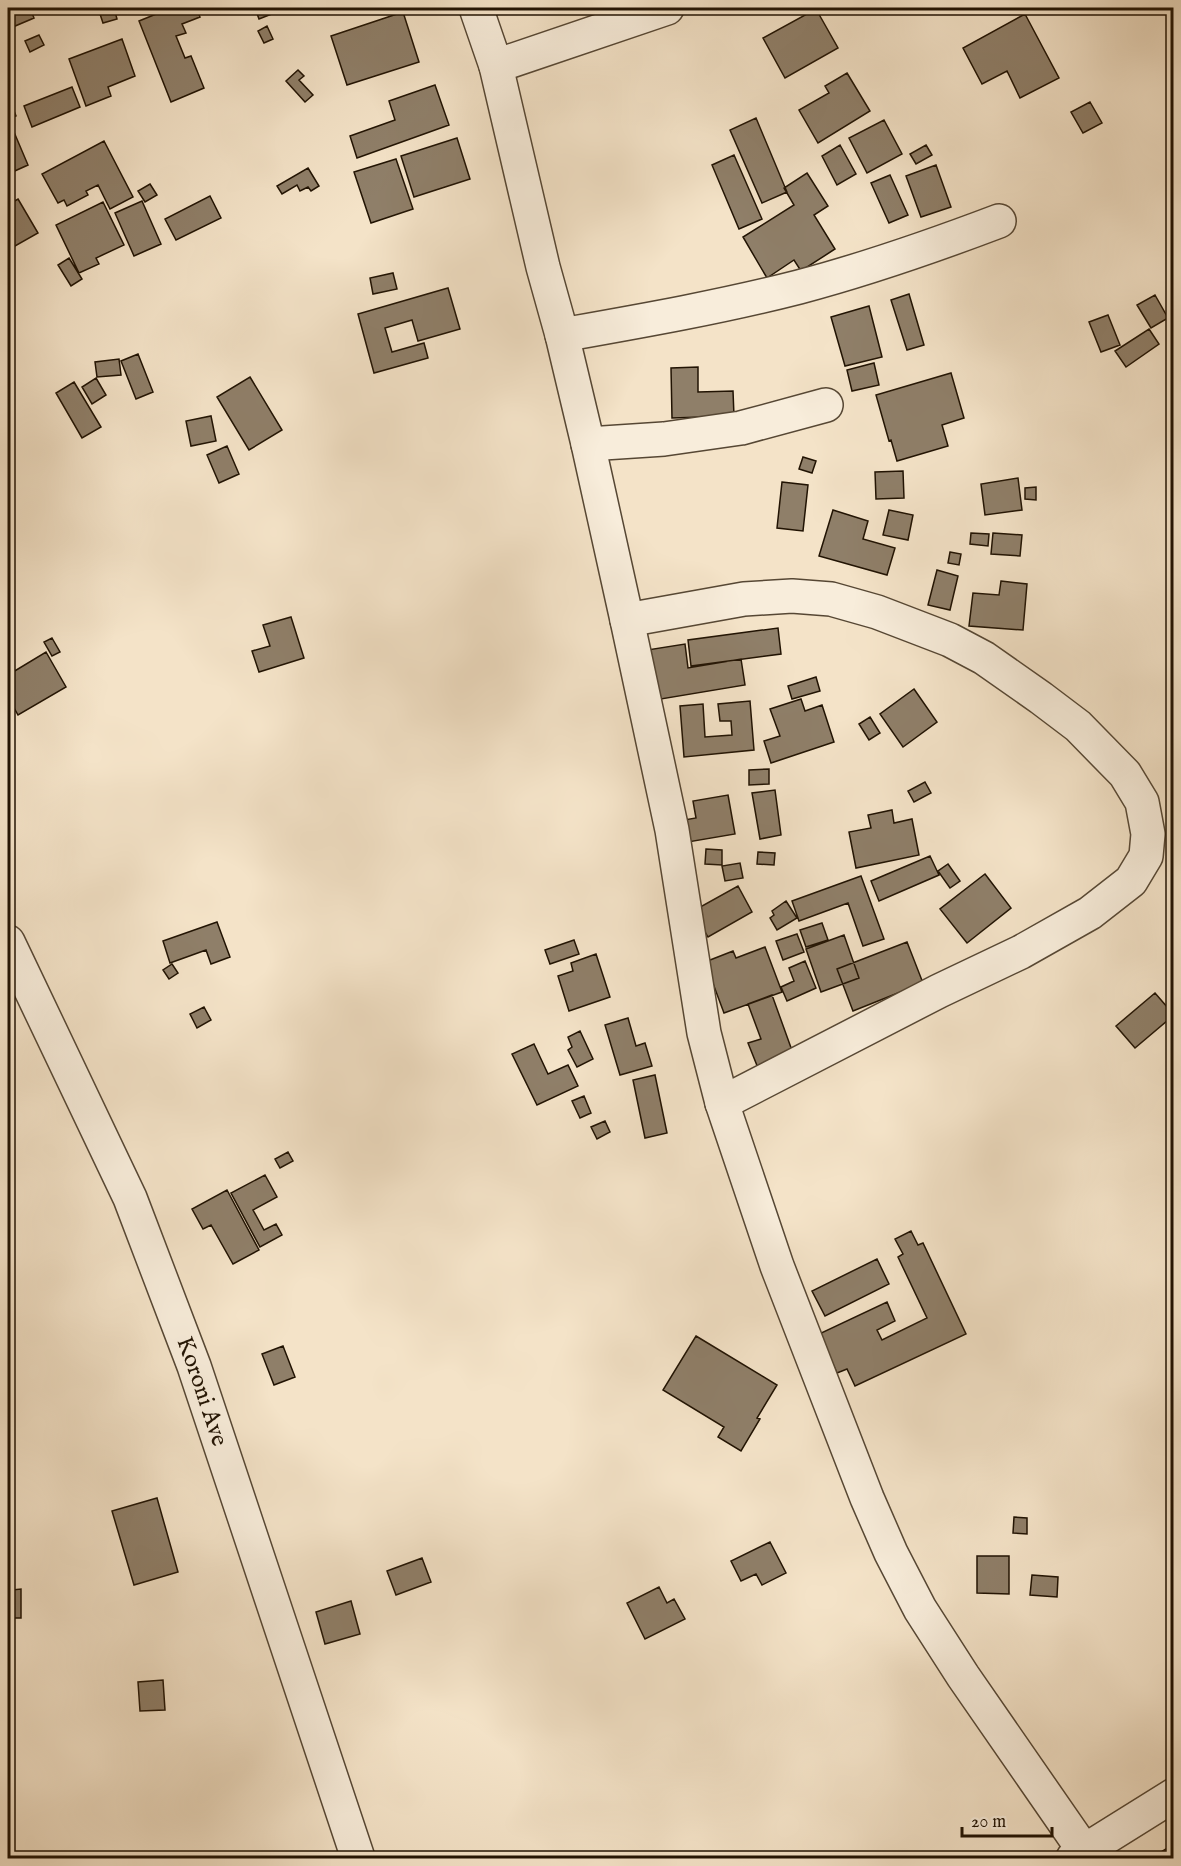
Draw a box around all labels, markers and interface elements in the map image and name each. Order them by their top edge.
street label: Koroni Ave [169,1332,235,1450]
scale bar [962,1800,1052,1838]
text: 20 m [971,1811,1006,1834]

